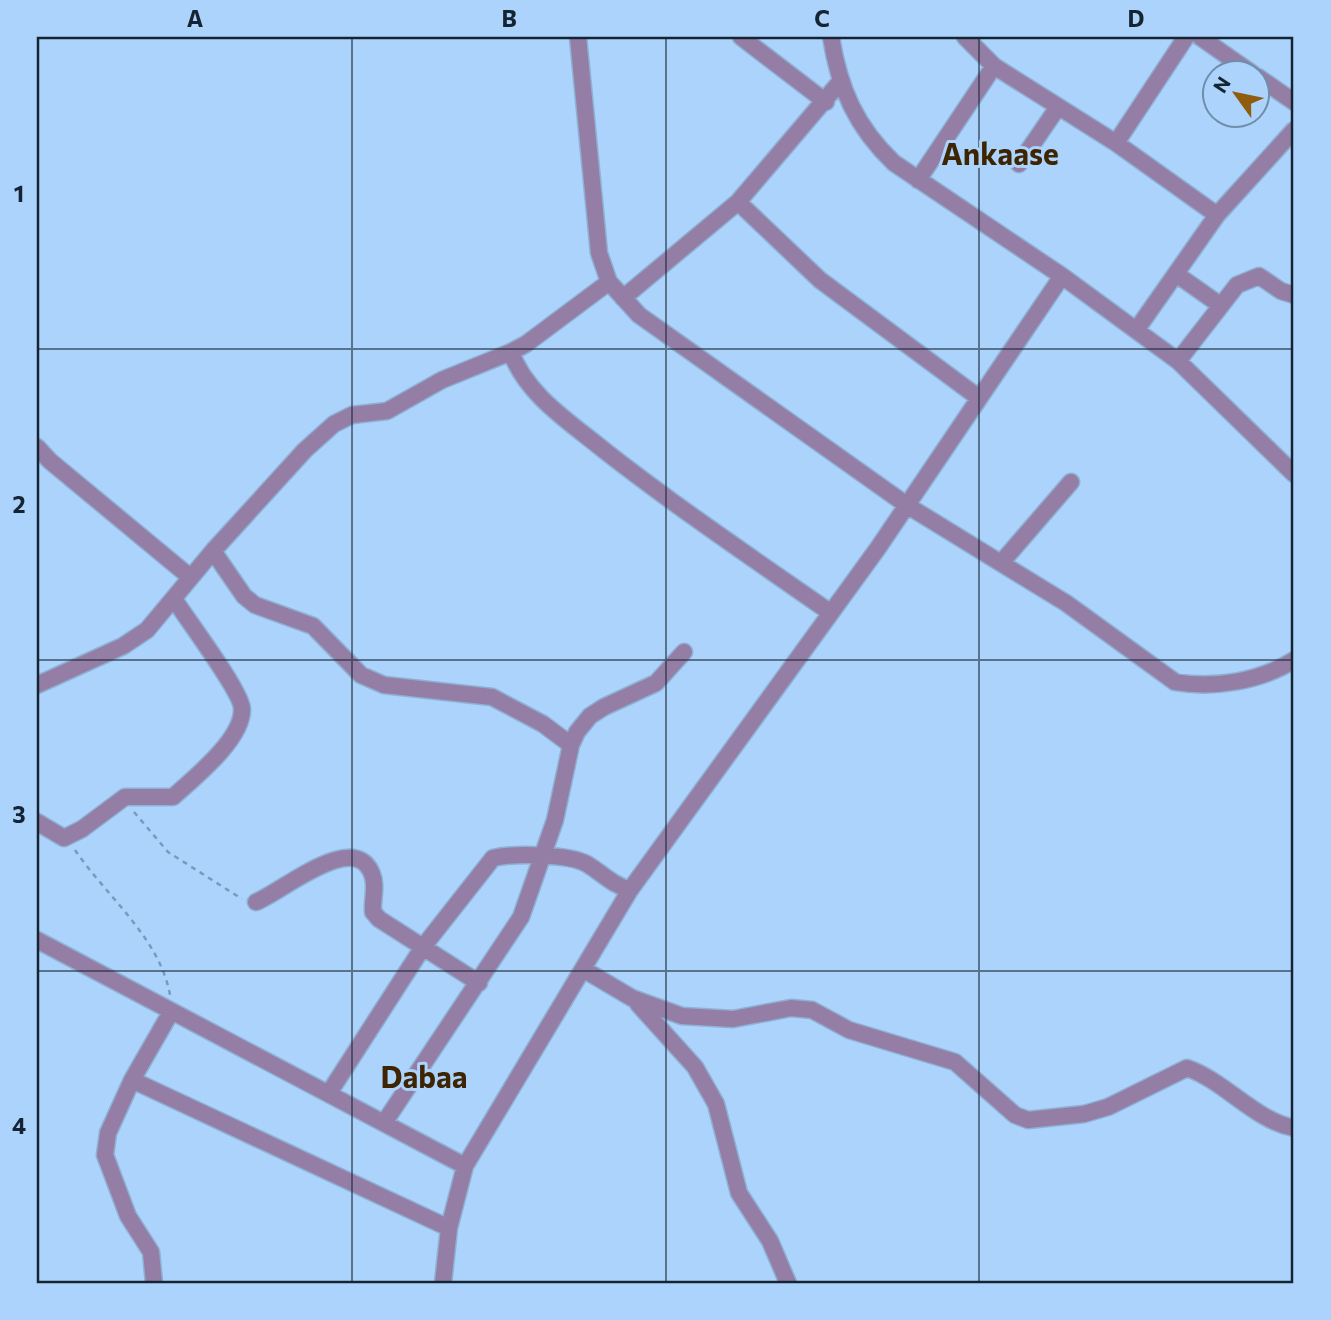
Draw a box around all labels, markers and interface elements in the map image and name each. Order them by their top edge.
text: A [187,4,204,32]
text: B [501,4,517,32]
text: C [814,4,830,32]
text: D [1128,4,1145,32]
north arrow [1202,60,1272,130]
text: N [1208,72,1235,97]
district label: Ankaase [941,134,1059,171]
text: 1 [14,179,24,207]
text: 2 [12,490,26,518]
text: 3 [12,800,26,828]
district label: Dabaa [380,1057,468,1094]
text: 4 [12,1111,26,1139]

